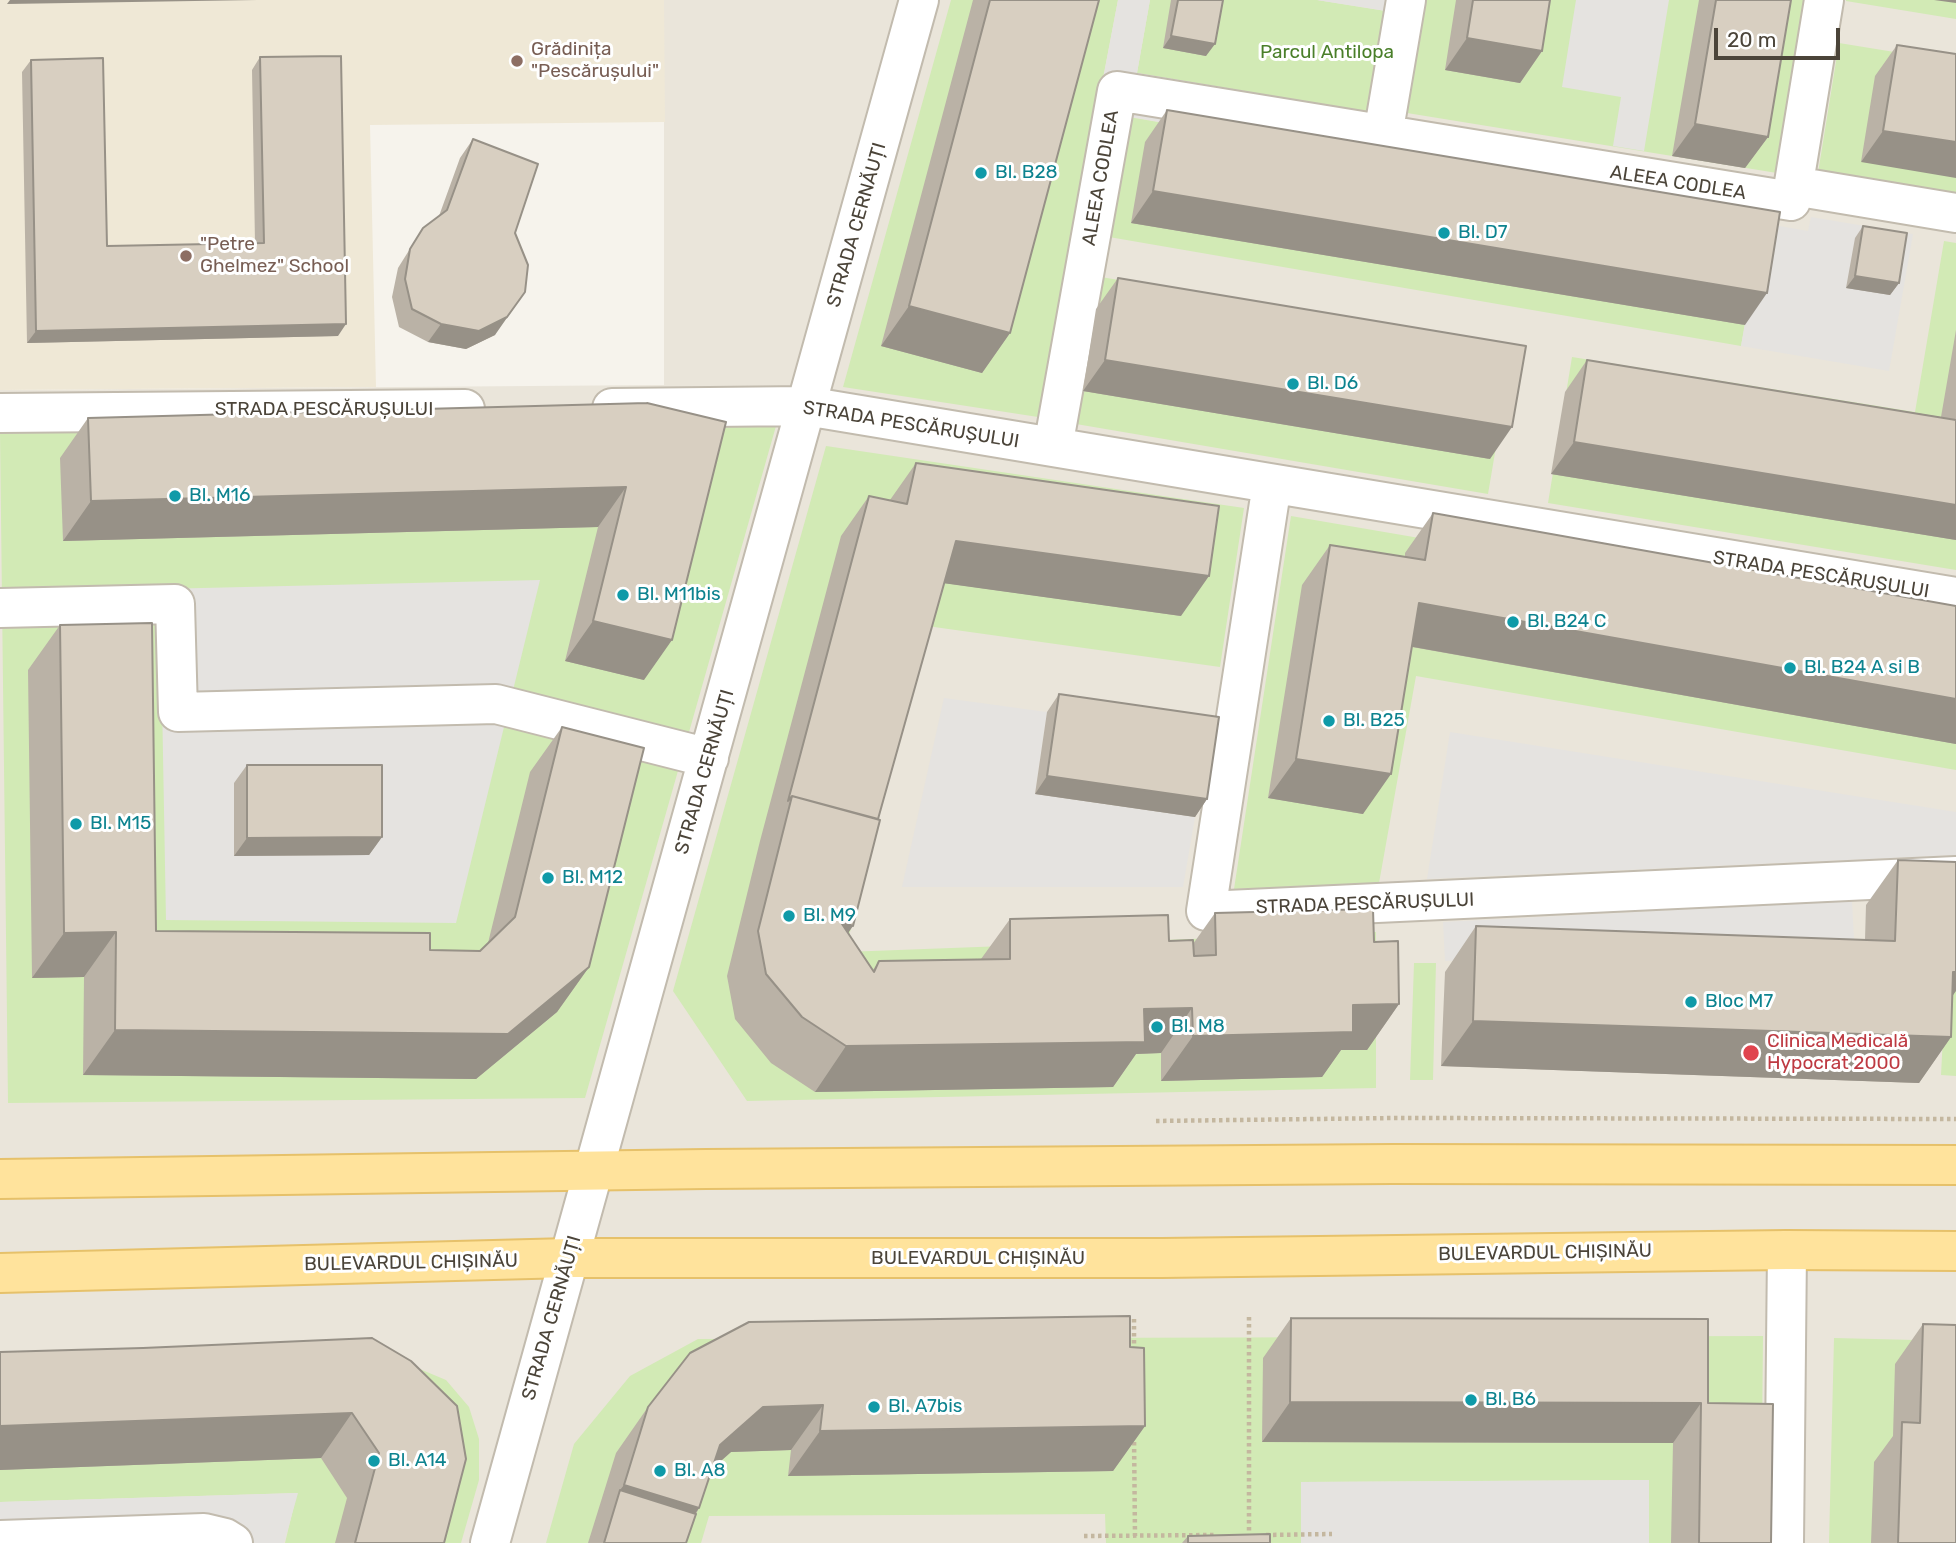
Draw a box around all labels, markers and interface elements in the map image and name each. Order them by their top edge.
scale bar [1718,14,1844,58]
text: 20 m [1727,27,1776,52]
place label: Grădinița "Pescărușului" [531,39,659,83]
park label: Parcul Antilopa [1260,42,1394,64]
marker: Grădinița "Pescărușului" [509,53,525,69]
street label: ALEEA CODLEA [1078,108,1124,248]
street label: STRADA CERNĂUȚI [823,140,891,310]
street label: ALEEA CODLEA [1608,161,1748,205]
place label: Bl. B28 [995,162,1058,184]
marker: Bl. B28 [973,165,989,181]
place label: Bl. D7 [1458,222,1508,244]
marker: Bl. D7 [1436,225,1452,241]
place label: "Petre Ghelmez" School [200,234,349,278]
marker: "Petre Ghelmez" School [178,248,194,264]
place label: Bl. D6 [1307,373,1358,395]
marker: Bl. D6 [1285,376,1301,392]
street label: STRADA PESCĂRUȘULUI [801,397,1021,453]
street label: STRADA PESCĂRUȘULUI [215,399,433,421]
place label: Bl. M16 [189,485,250,507]
marker: Bl. M16 [167,488,183,504]
street label: STRADA PESCĂRUȘULUI [1711,547,1931,603]
place label: Bl. M11bis [637,584,721,606]
marker: Bl. M11bis [615,587,631,603]
place label: Bl. B24 C [1527,611,1607,633]
marker: Bl. B24 C [1505,614,1521,630]
place label: Bl. B24 A si B [1804,657,1920,679]
marker: Bl. B24 A si B [1782,660,1798,676]
street label: STRADA CERNĂUȚI [671,687,739,857]
place label: Bl. B25 [1343,710,1405,732]
marker: Bl. B25 [1321,713,1337,729]
place label: Bl. M15 [90,813,151,835]
marker: Bl. M15 [68,816,84,832]
place label: Bl. M12 [562,867,623,889]
marker: Bl. M12 [540,870,556,886]
street label: STRADA PESCĂRUȘULUI [1255,889,1475,919]
place label: Bl. M9 [803,905,856,927]
marker: Bl. M9 [781,908,797,924]
place label: Bloc M7 [1705,991,1773,1013]
marker: Bloc M7 [1683,994,1699,1010]
place label: Bl. M8 [1171,1016,1225,1038]
marker: Bl. M8 [1149,1019,1165,1035]
place label: Clinica Medicală Hypocrat 2000 [1767,1031,1908,1075]
marker: Clinica Medicală Hypocrat 2000 [1741,1043,1761,1063]
street label: STRADA CERNĂUȚI [518,1233,586,1403]
street label: BULEVARDUL CHIȘINĂU [1438,1240,1652,1266]
street label: BULEVARDUL CHIȘINĂU [871,1248,1085,1270]
street label: BULEVARDUL CHIȘINĂU [304,1250,518,1276]
place label: Bl. B6 [1485,1389,1536,1411]
marker: Bl. B6 [1463,1392,1479,1408]
place label: Bl. A7bis [888,1396,962,1418]
marker: Bl. A7bis [866,1399,882,1415]
place label: Bl. A14 [388,1450,447,1472]
marker: Bl. A14 [366,1453,382,1469]
place label: Bl. A8 [674,1460,726,1482]
marker: Bl. A8 [652,1463,668,1479]

